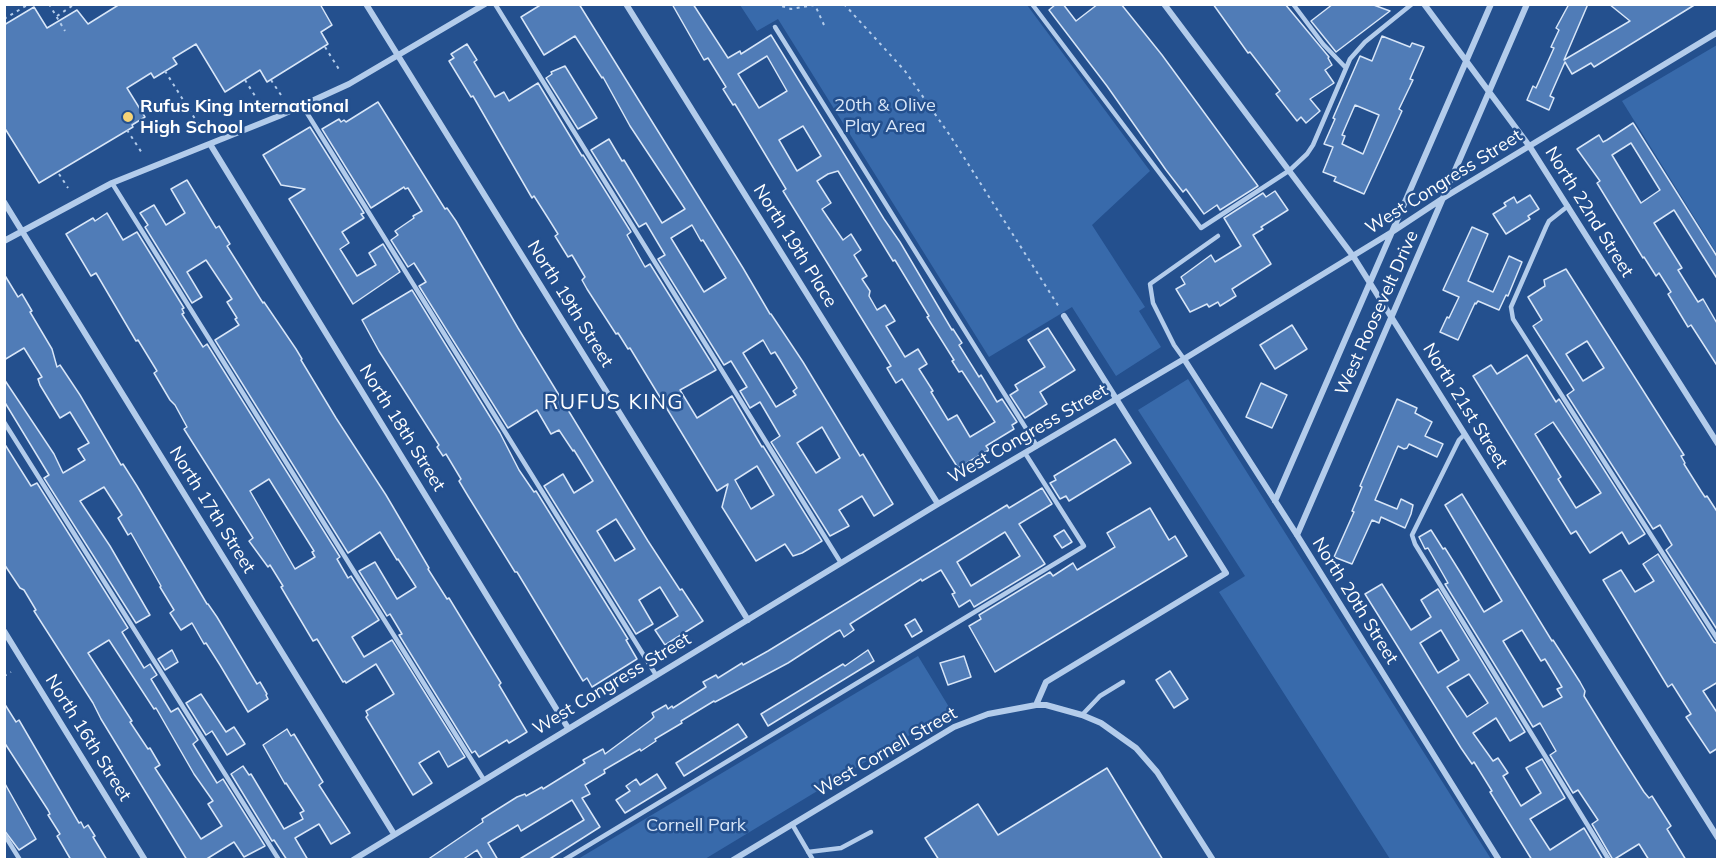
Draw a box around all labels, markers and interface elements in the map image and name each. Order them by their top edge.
park label: 20th & Olive Play Area [834,95,936,138]
place label: Rufus King International High School [140,96,349,138]
marker: Rufus King International High School [121,110,135,124]
street label: West Congress Street [1362,125,1526,239]
street label: North 22nd Street [1540,143,1638,281]
street label: North 19th Place [749,181,841,311]
street label: West Roosevelt Drive [1331,227,1423,399]
street label: North 19th Street [522,237,618,371]
street label: North 21st Street [1418,339,1512,473]
street label: North 18th Street [354,361,450,495]
street label: West Congress Street [944,380,1112,488]
district label: RUFUS KING [544,390,684,416]
street label: North 17th Street [164,443,260,577]
street label: North 20th Street [1307,534,1403,668]
street label: West Congress Street [529,628,695,740]
street label: North 16th Street [40,671,136,805]
street label: West Cornell Street [811,703,961,801]
park label: Cornell Park [646,815,746,837]

